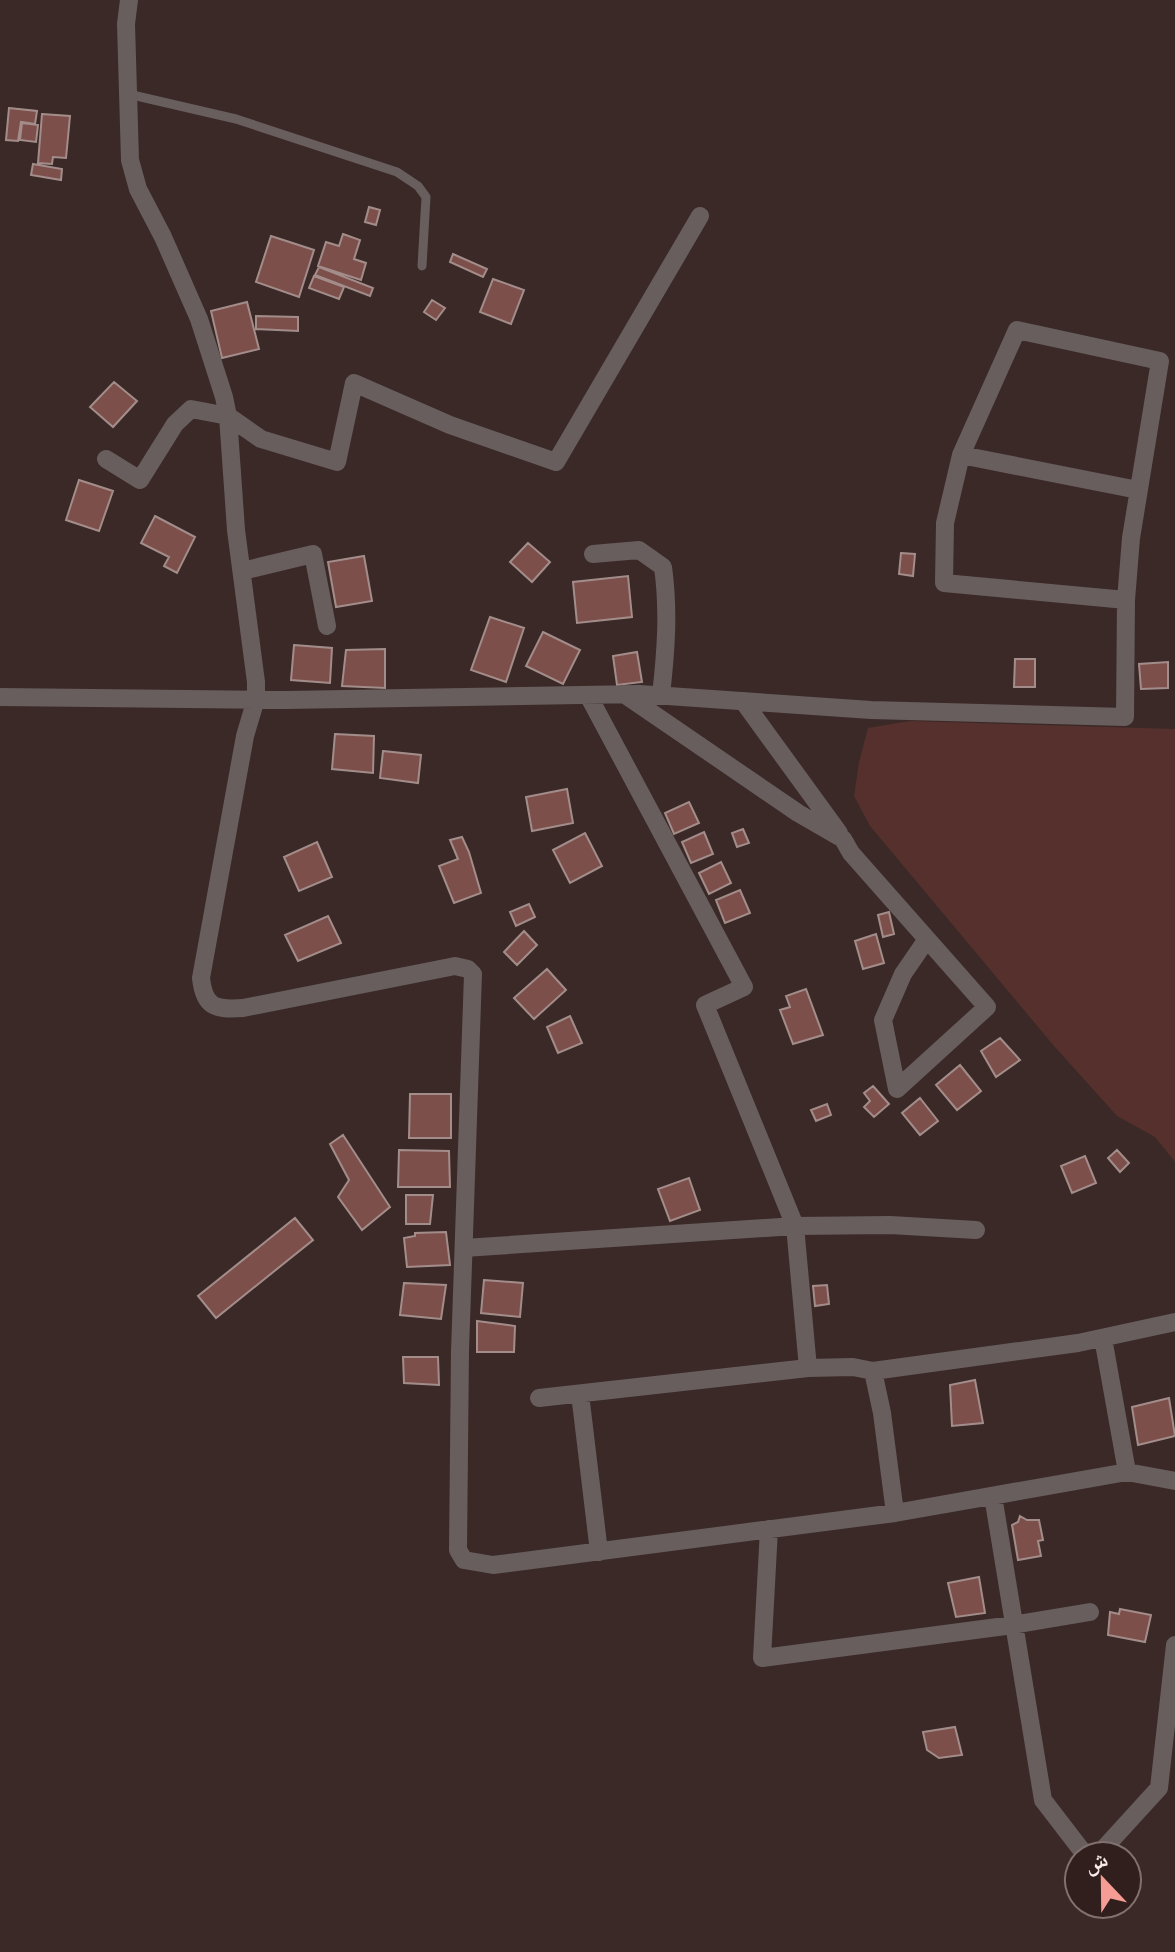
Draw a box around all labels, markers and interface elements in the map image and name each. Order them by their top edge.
north arrow [1063,1840,1143,1920]
text: ش [1079,1844,1112,1879]

